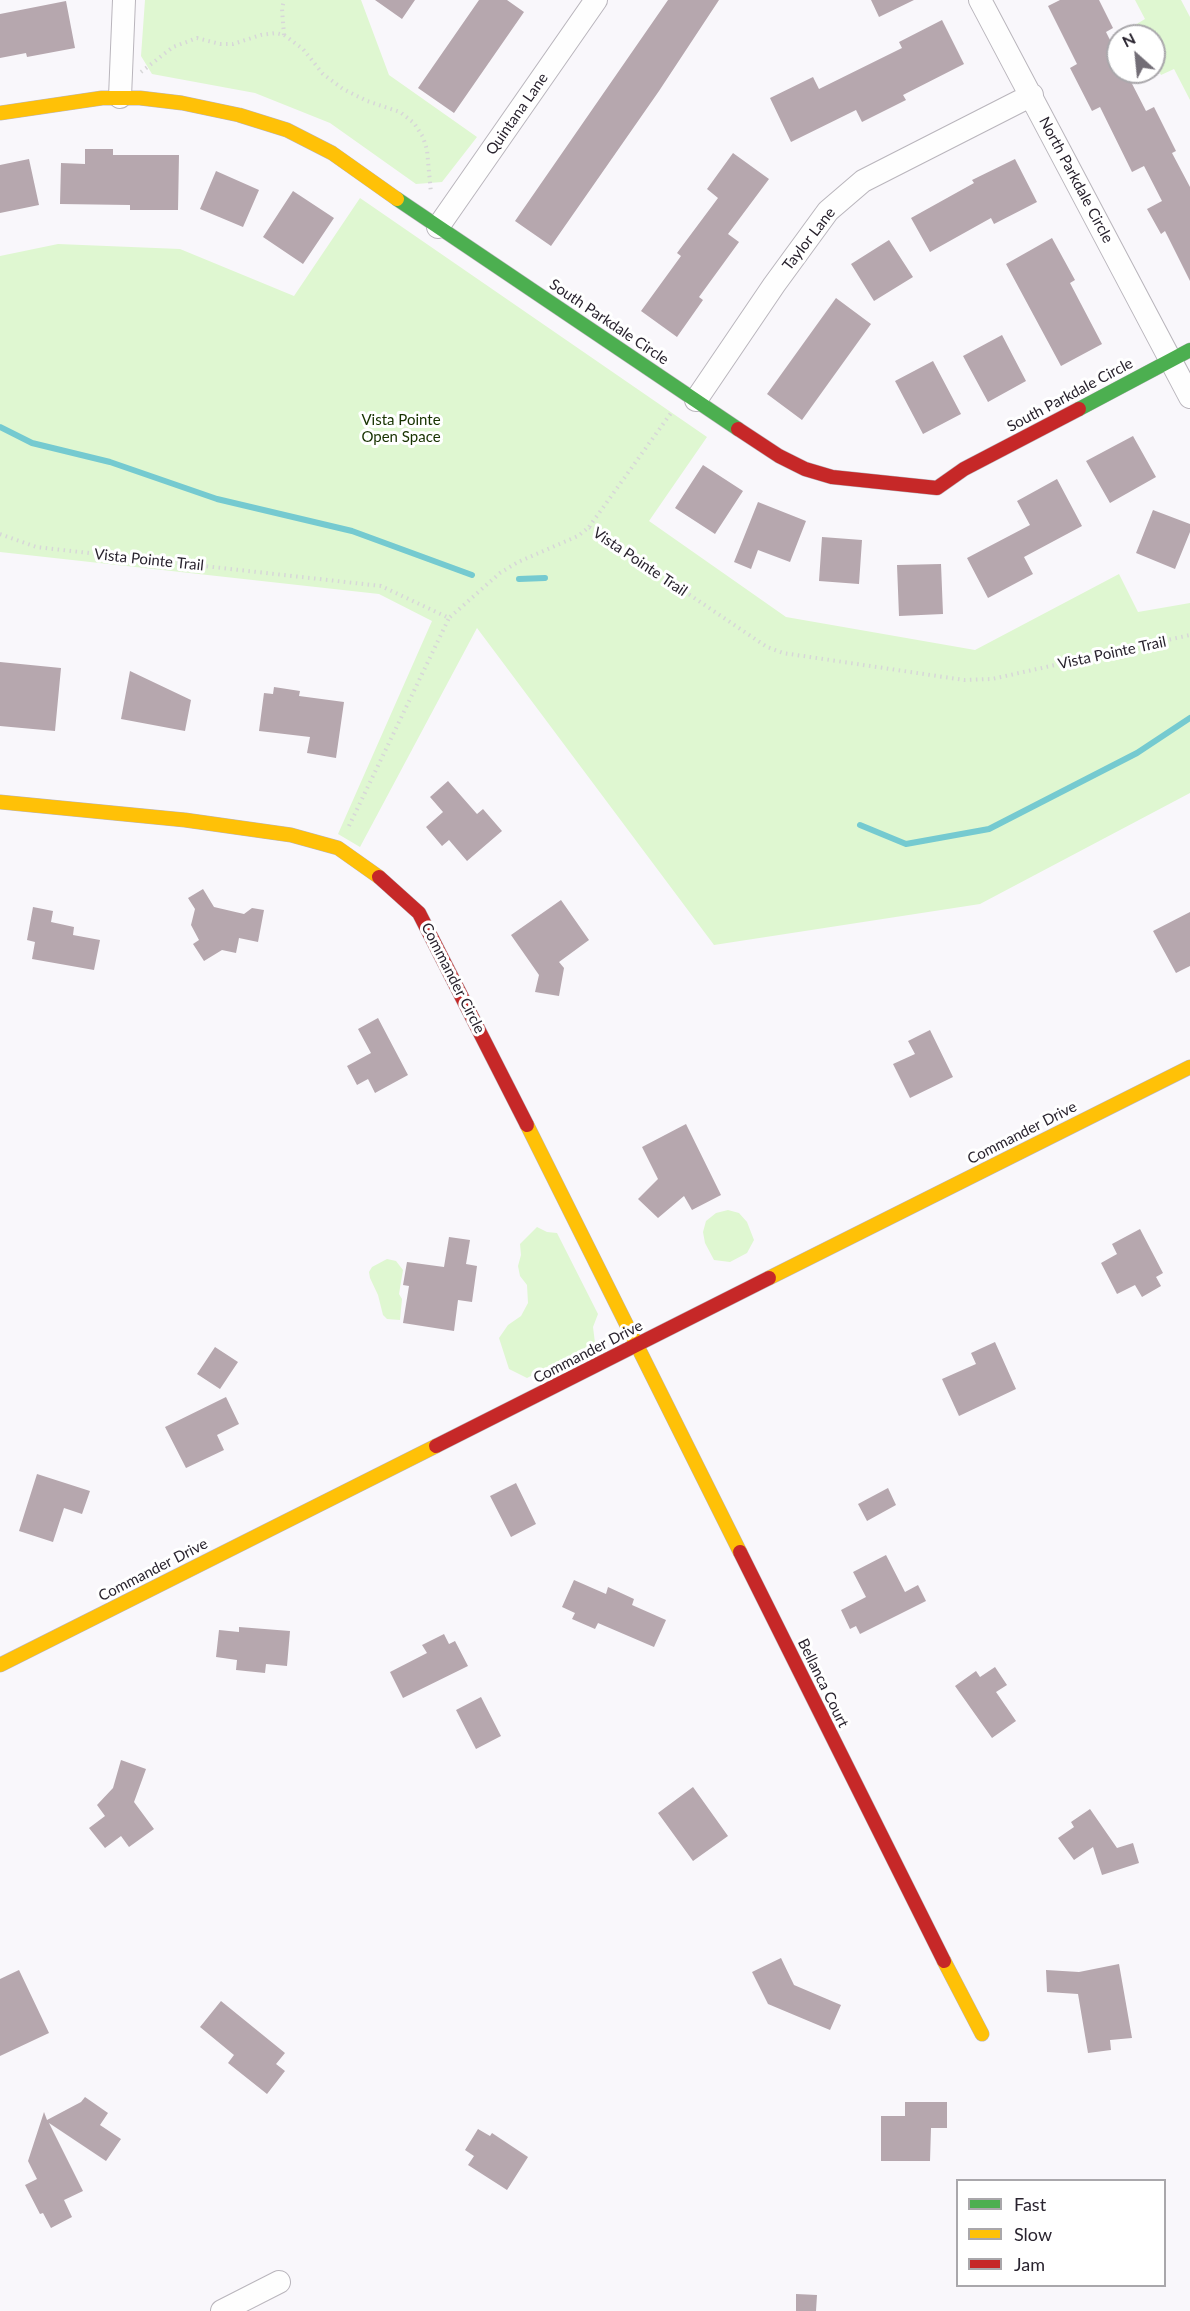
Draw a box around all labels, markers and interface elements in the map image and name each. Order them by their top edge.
north arrow [1106,24,1166,84]
text: N [1119,28,1138,51]
street label: Quintana Lane [482,69,552,159]
street label: North Parkdale Circle [1035,114,1117,246]
street label: Taylor Lane [779,204,839,274]
street label: South Parkdale Circle [546,275,672,369]
street label: South Parkdale Circle [1004,354,1136,436]
park label: Vista Pointe Open Space [361,411,441,446]
street label: Vista Pointe Trail [589,524,691,600]
street label: Vista Pointe Trail [93,545,205,575]
street label: Vista Pointe Trail [1056,633,1168,673]
street label: Commander Circle [417,920,489,1036]
street label: Commander Drive [964,1098,1080,1168]
street label: Commander Drive [530,1317,646,1387]
street label: Commander Drive [95,1535,211,1605]
street label: Bellanca Court [794,1636,852,1730]
legend [956,2179,1166,2287]
text: Fast [1014,2193,1046,2215]
text: Slow [1014,2223,1052,2245]
text: Jam [1014,2253,1045,2275]

